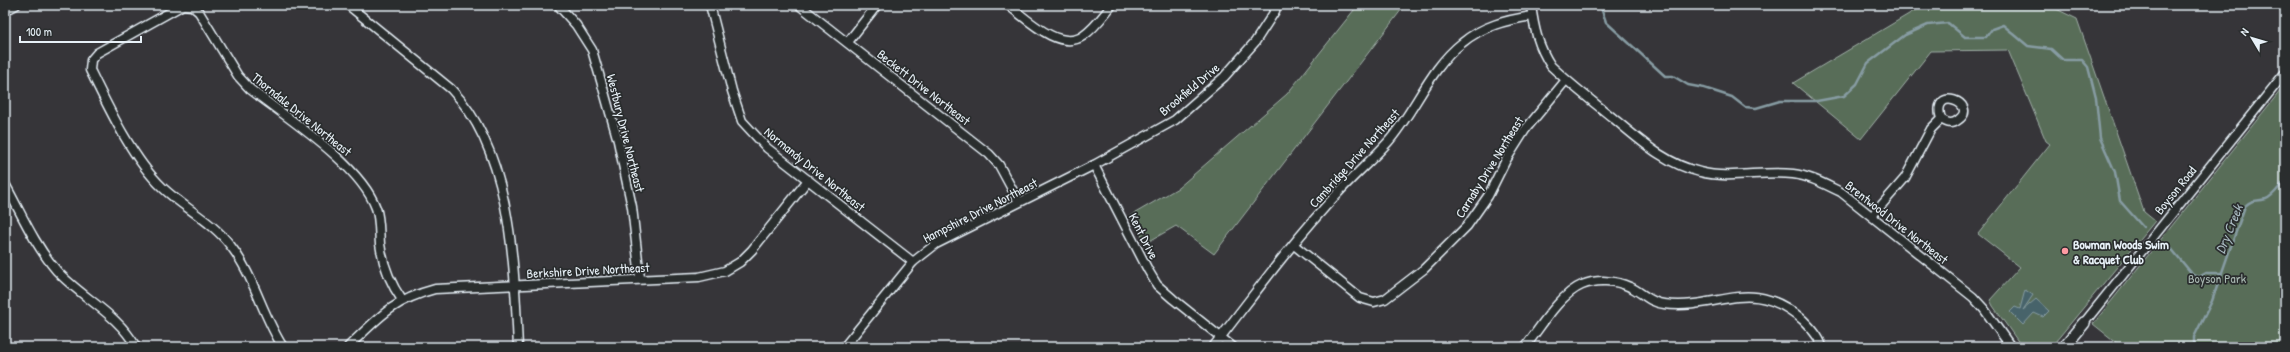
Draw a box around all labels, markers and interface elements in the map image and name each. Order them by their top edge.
scale bar [20,18,141,44]
north arrow [2232,18,2272,58]
text: 100 m [26,23,52,40]
text: N [2237,25,2252,38]
street label: Beckett Drive Northeast [874,45,975,129]
street label: Brookfield Drive [1155,58,1223,120]
street label: Thorndale Drive Northeast [248,68,356,160]
street label: Westbury Drive Northeast [603,72,649,194]
street label: Cambridge Drive Northeast [1305,104,1404,211]
street label: Carnaby Drive Northeast [1451,112,1528,221]
street label: Normandy Drive Northeast [761,123,870,216]
street label: Boyson Road [2150,162,2200,218]
street label: Hampshire Drive Northeast [920,173,1041,247]
street label: Brentwood Drive Northeast [1842,176,1953,268]
water label: Dry Creek [2210,200,2248,256]
street label: Kent Drive [1125,210,1163,262]
place label: Bowman Woods Swim & Racquet Club [2073,235,2169,269]
marker: Bowman Woods Swim & Racquet Club [2060,246,2070,256]
street label: Berkshire Drive Northeast [526,258,650,282]
park label: Boyson Park [2188,269,2247,287]

